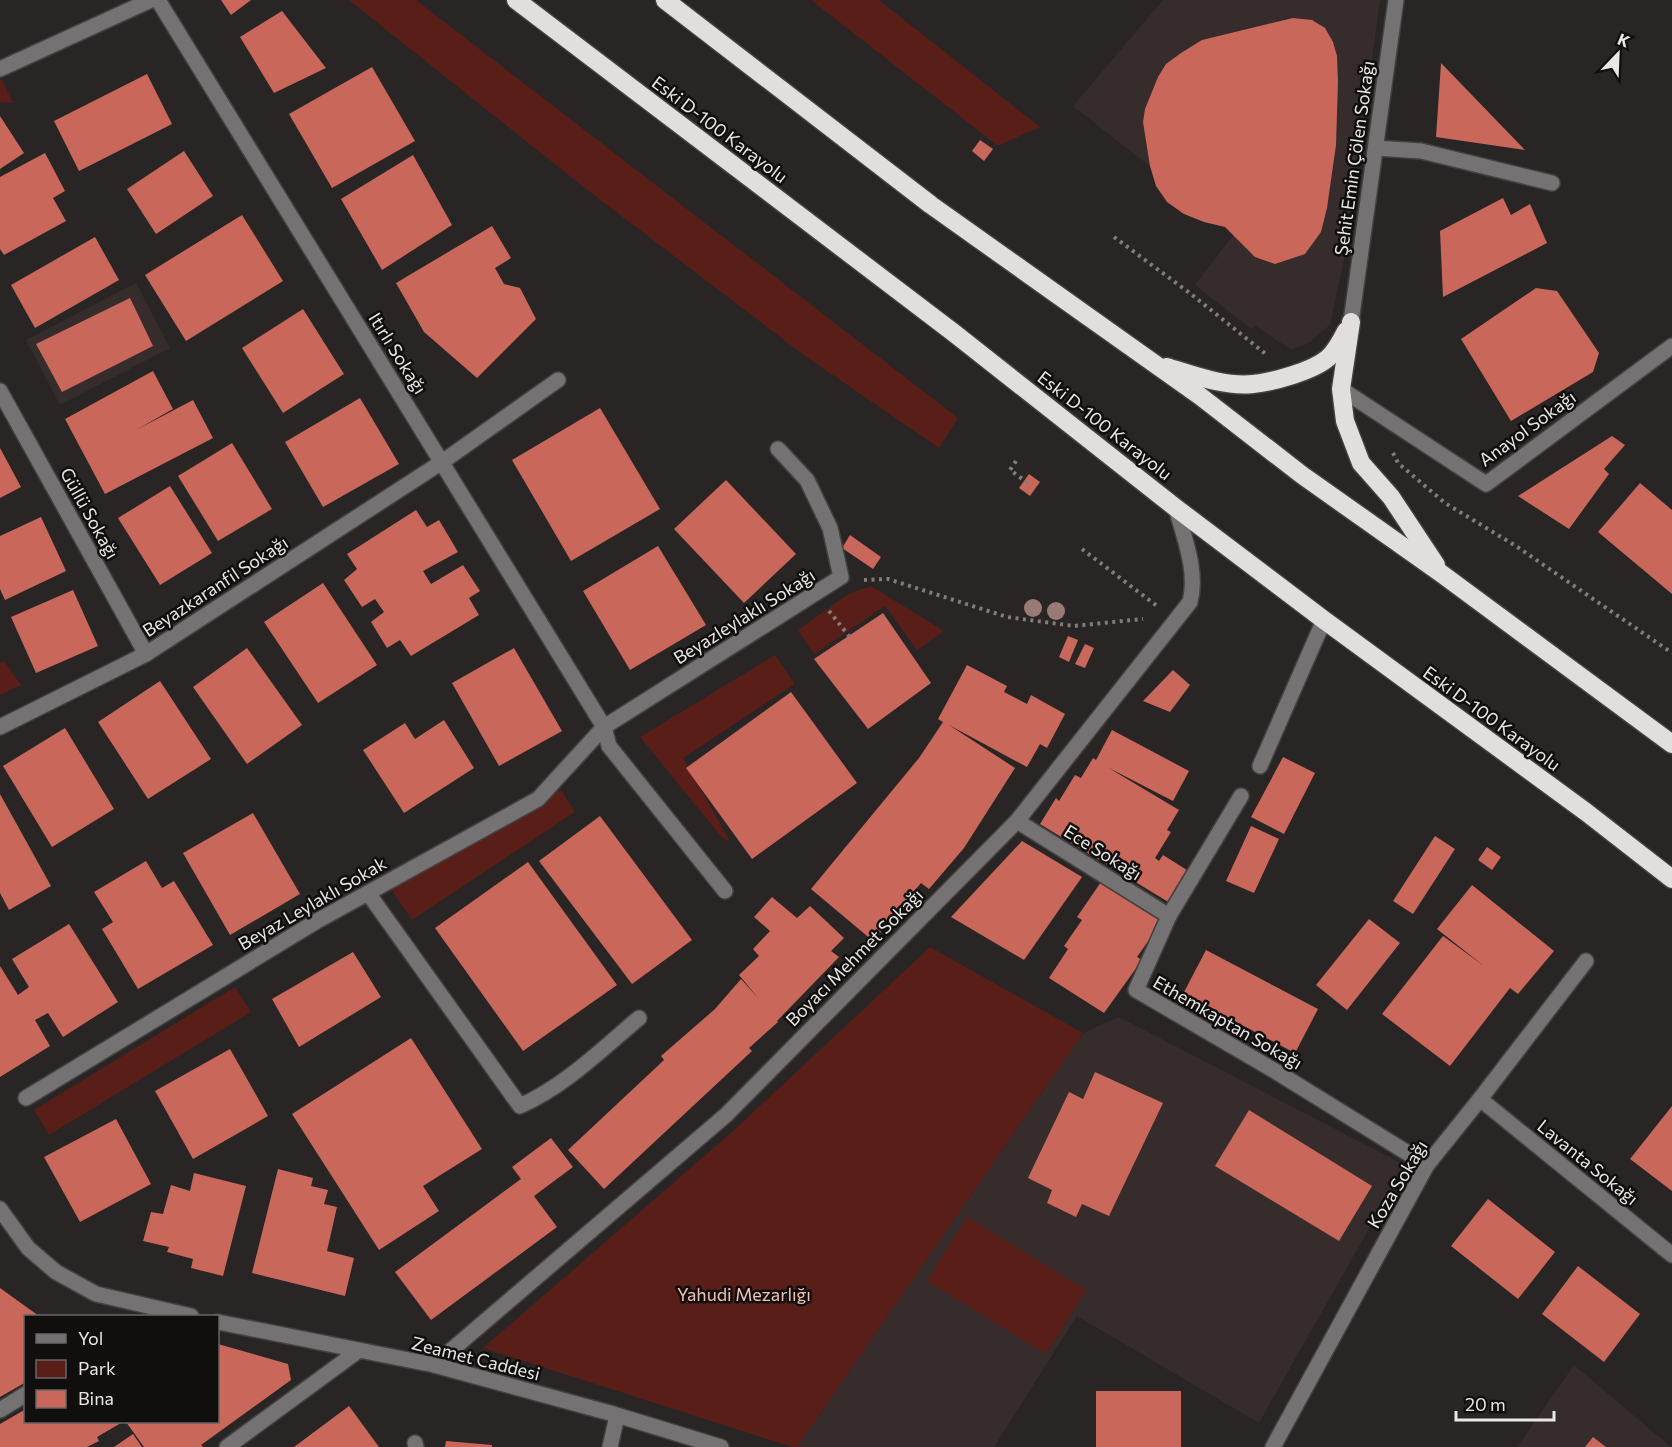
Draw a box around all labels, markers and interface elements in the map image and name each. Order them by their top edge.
north arrow [1588,24,1648,84]
text: K [1615,29,1633,51]
street label: Şehit Emin Çölen Sokağı [1329,59,1379,257]
street label: Eski D-100 Karayolu [648,71,792,187]
street label: Itırlı Sokağı [364,308,432,398]
street label: Eski D-100 Karayolu [1034,366,1176,484]
street label: Anayol Sokağı [1474,385,1580,471]
street label: Güllü Sokağı [56,464,124,562]
street label: Beyazkaranfil Sokağı [138,531,292,641]
street label: Beyazleylaklı Sokağı [669,564,819,668]
street label: Eski D-100 Karayolu [1419,661,1565,775]
street label: Ece Sokağı [1060,820,1146,884]
street label: Beyaz Leylaklı Sokak [234,852,390,954]
street label: Boyacı Mehmet Sokağı [781,884,927,1030]
street label: Ethemkaptan Sokağı [1150,970,1306,1074]
street label: Lavanta Sokağı [1533,1115,1643,1209]
street label: Koza Sokağı [1362,1136,1432,1232]
park label: Yahudi Mezarlığı [677,1283,811,1305]
legend [24,1315,219,1423]
text: Yol [78,1327,103,1349]
street label: Zeamet Caddesi [409,1331,543,1385]
text: Park [78,1357,116,1379]
scale bar [1456,1384,1554,1422]
text: Bina [78,1387,114,1409]
text: 20 m [1465,1393,1506,1415]

